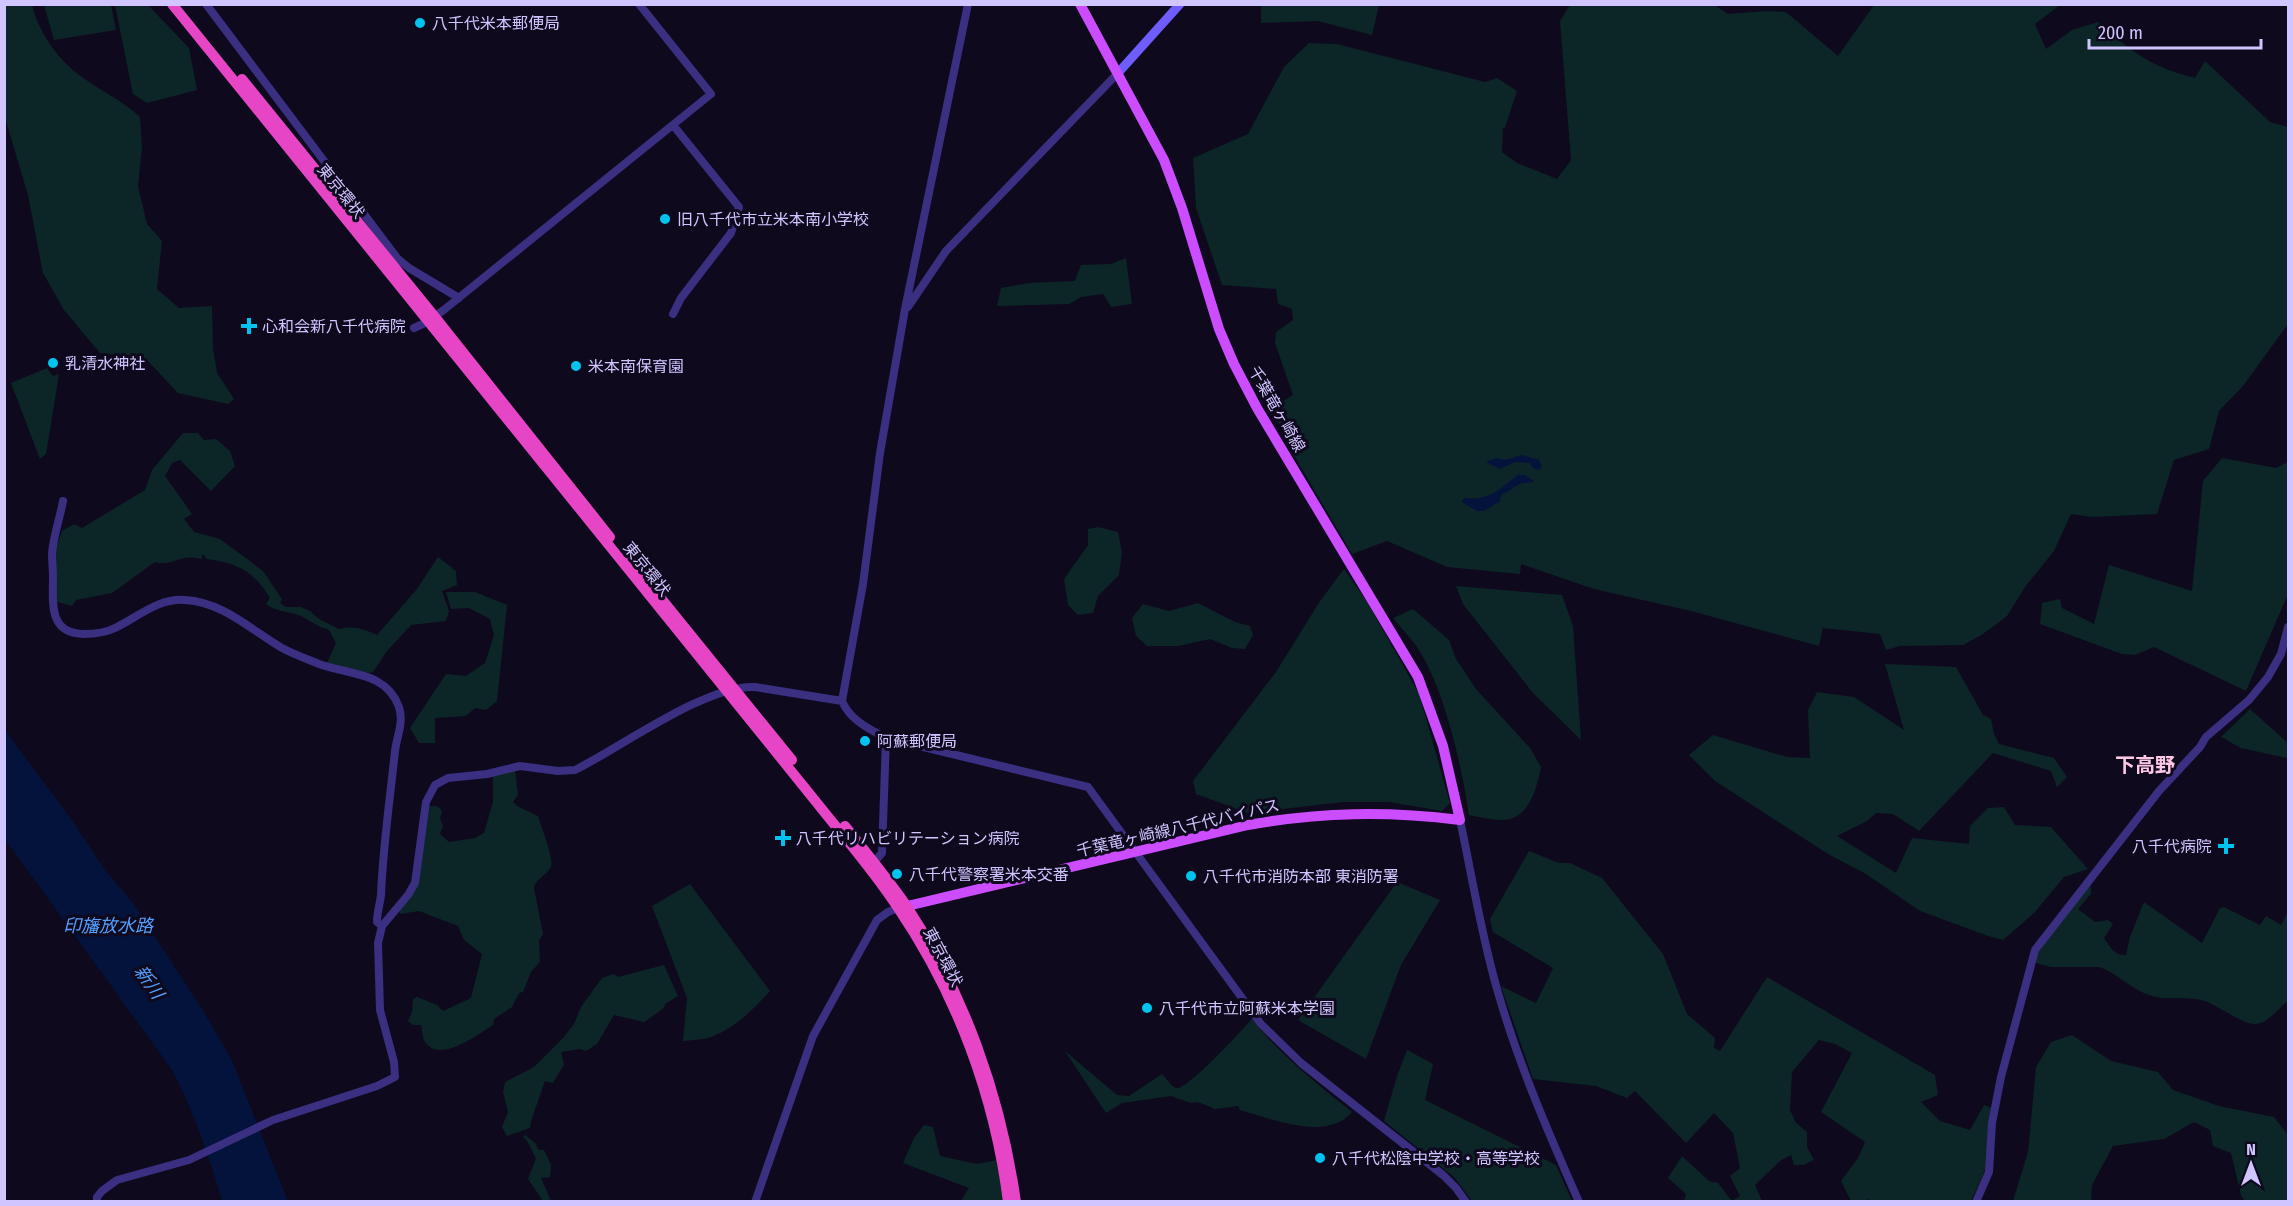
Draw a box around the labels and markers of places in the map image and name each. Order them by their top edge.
place label: 八千代米本郵便局 [432,14,560,33]
marker: 八千代米本郵便局 [413,16,427,30]
place label: 旧八千代市立米本南小学校 [677,210,869,229]
marker: 旧八千代市立米本南小学校 [658,212,672,226]
marker: 心和会新八千代病院 [240,317,258,335]
place label: 心和会新八千代病院 [262,317,406,336]
place label: 乳清水神社 [65,354,145,373]
marker: 乳清水神社 [46,356,60,370]
place label: 米本南保育園 [588,357,684,376]
marker: 米本南保育園 [569,359,583,373]
place label: 阿蘇郵便局 [877,732,957,751]
marker: 阿蘇郵便局 [858,734,872,748]
marker: 八千代リハビリテーション病院 [774,829,792,847]
place label: 八千代リハビリテーション病院 [796,829,1020,848]
place label: 八千代病院 [2132,837,2212,856]
marker: 八千代病院 [2217,837,2235,855]
place label: 八千代警察署米本交番 [909,865,1069,884]
marker: 八千代警察署米本交番 [890,867,904,881]
place label: 八千代市消防本部 東消防署 [1203,867,1399,886]
marker: 八千代市消防本部 東消防署 [1184,869,1198,883]
place label: 八千代市立阿蘇米本学園 [1159,999,1335,1018]
marker: 八千代市立阿蘇米本学園 [1140,1001,1154,1015]
place label: 八千代松陰中学校・高等学校 [1332,1149,1540,1168]
marker: 八千代松陰中学校・高等学校 [1313,1151,1327,1165]

